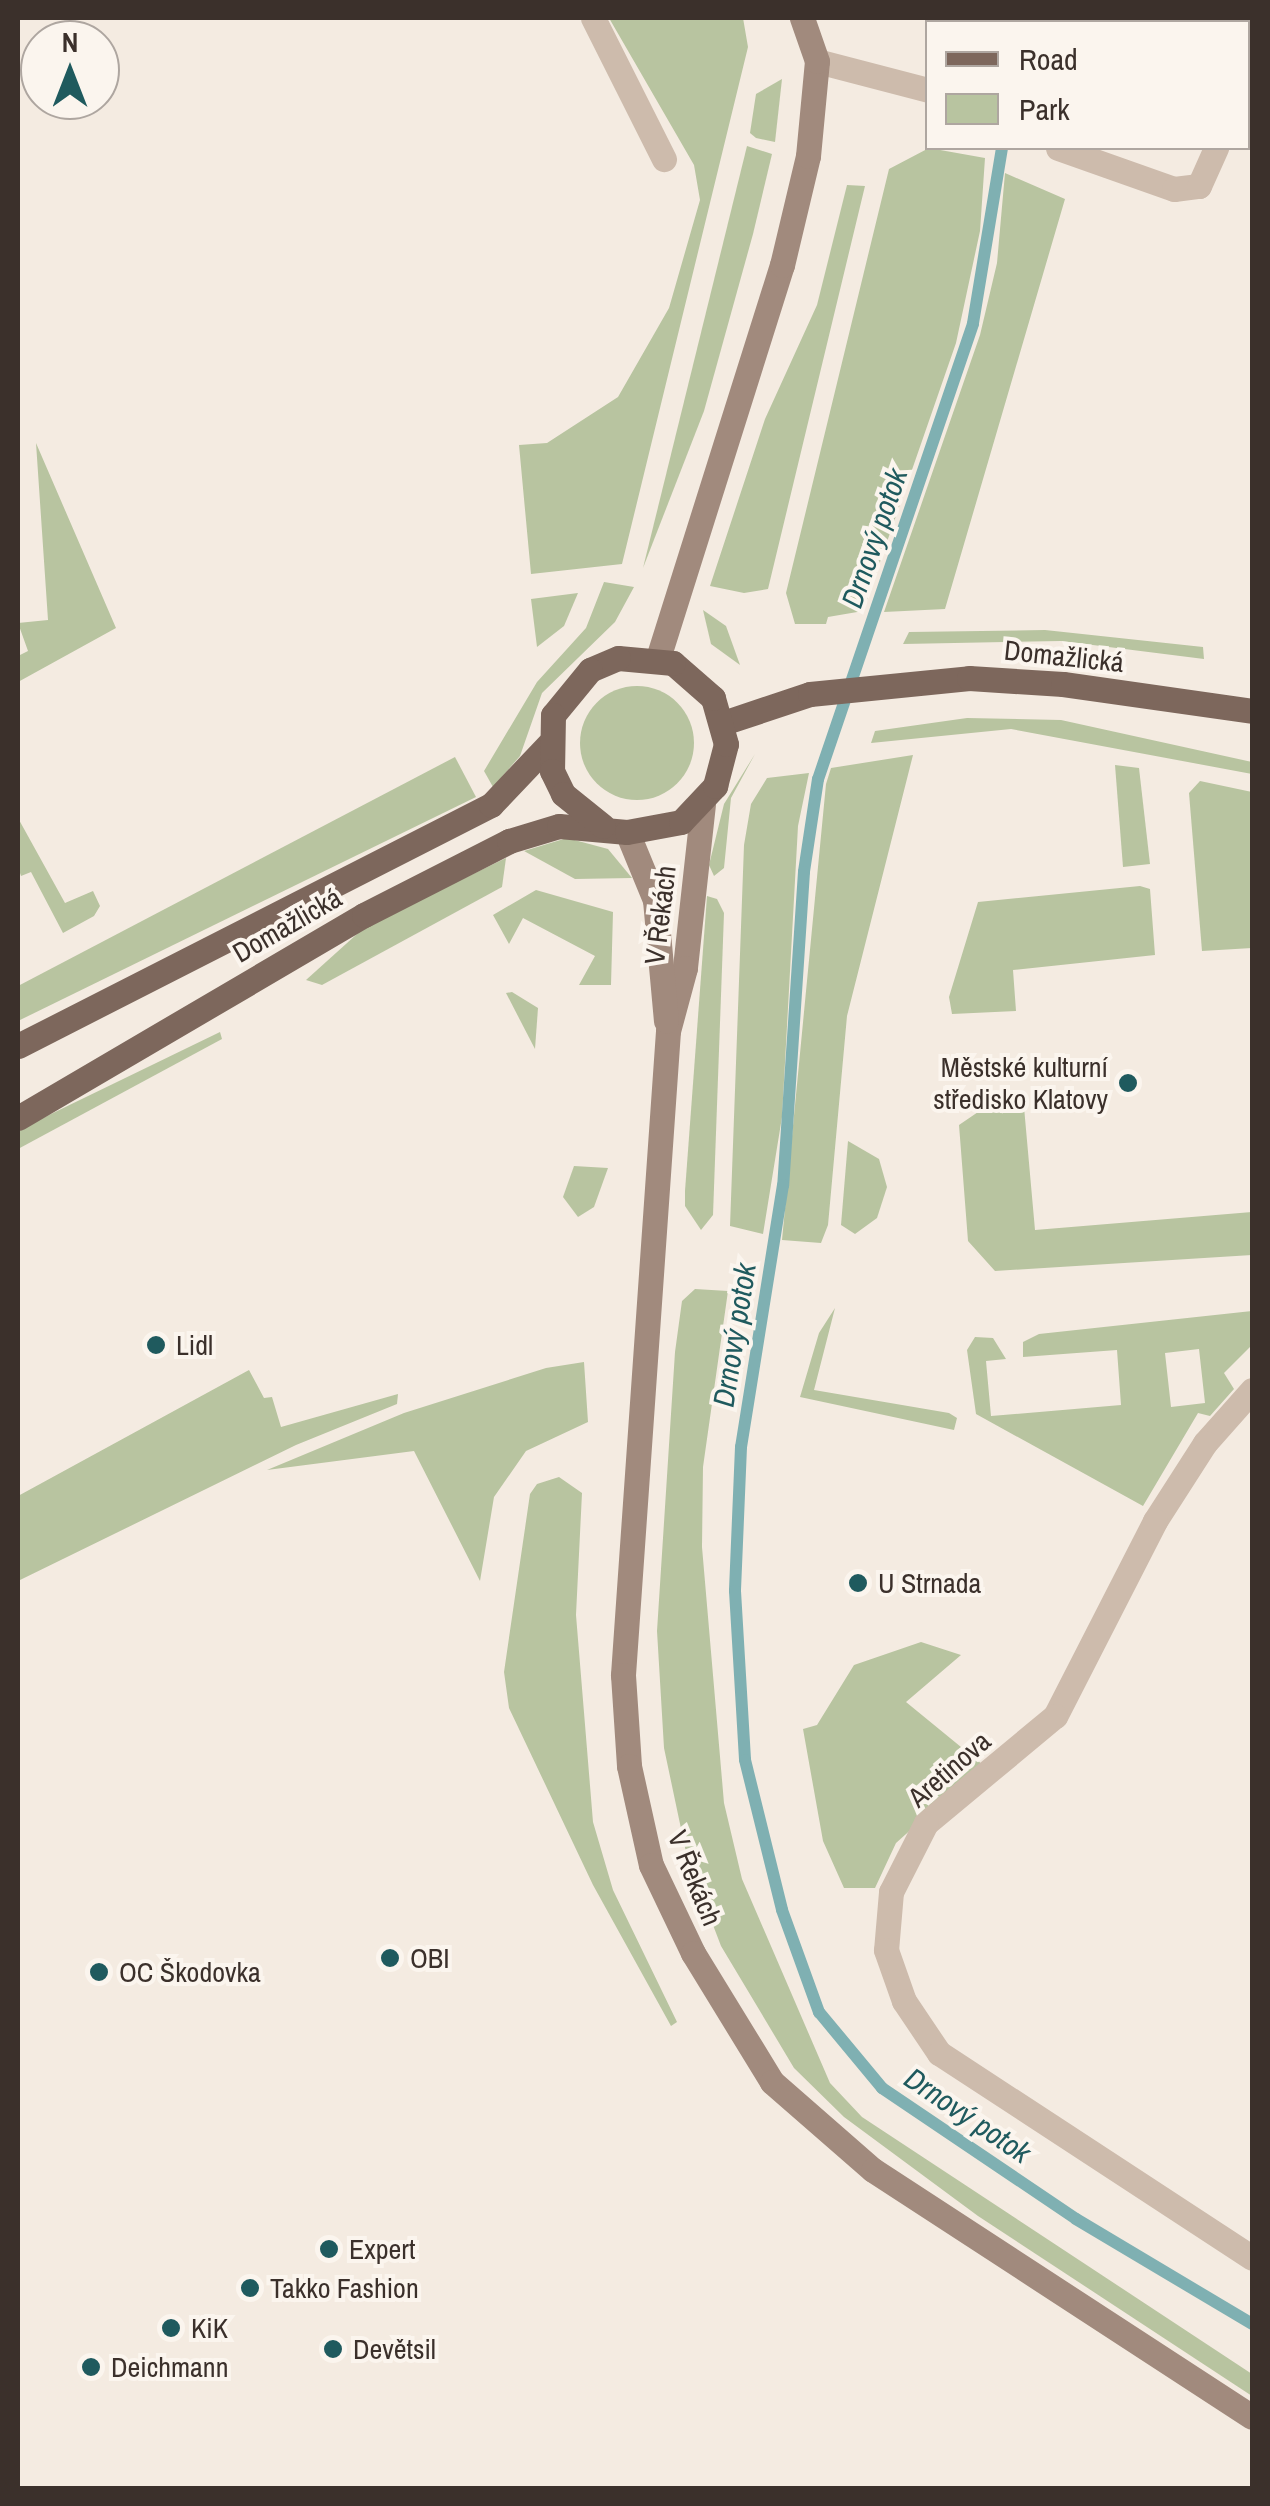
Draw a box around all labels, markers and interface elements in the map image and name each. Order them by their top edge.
north arrow [20,20,120,120]
legend [925,20,1250,150]
text: N [62,23,78,61]
text: Road [1019,39,1078,79]
text: Park [1019,89,1070,129]
water label: Drnový potok [833,464,915,612]
street label: Domažlická [1003,633,1125,679]
street label: V Řekách [637,864,683,966]
street label: Domažlická [227,880,347,970]
place label: Městské kulturní středisko Klatovy [933,1050,1108,1116]
marker: Městské kulturní středisko Klatovy [1117,1072,1139,1094]
water label: Drnový potok [705,1261,763,1409]
place label: Lidl [176,1328,213,1362]
marker: Lidl [145,1334,167,1356]
place label: U Strnada [878,1566,981,1600]
marker: U Strnada [847,1572,869,1594]
street label: Aretinova [901,1724,997,1814]
street label: V Řekách [661,1826,729,1930]
place label: OBI [410,1941,450,1975]
marker: OBI [379,1947,401,1969]
place label: OC Škodovka [119,1955,261,1989]
marker: OC Škodovka [88,1961,110,1983]
water label: Drnový potok [898,2060,1038,2170]
place label: Expert [349,2232,415,2266]
marker: Expert [318,2238,340,2260]
place label: Takko Fashion [270,2271,419,2305]
marker: Takko Fashion [239,2277,261,2299]
place label: KiK [191,2311,228,2345]
marker: KiK [160,2317,182,2339]
place label: Devětsil [353,2332,436,2366]
marker: Devětsil [322,2338,344,2360]
place label: Deichmann [111,2350,228,2384]
marker: Deichmann [80,2356,102,2378]

